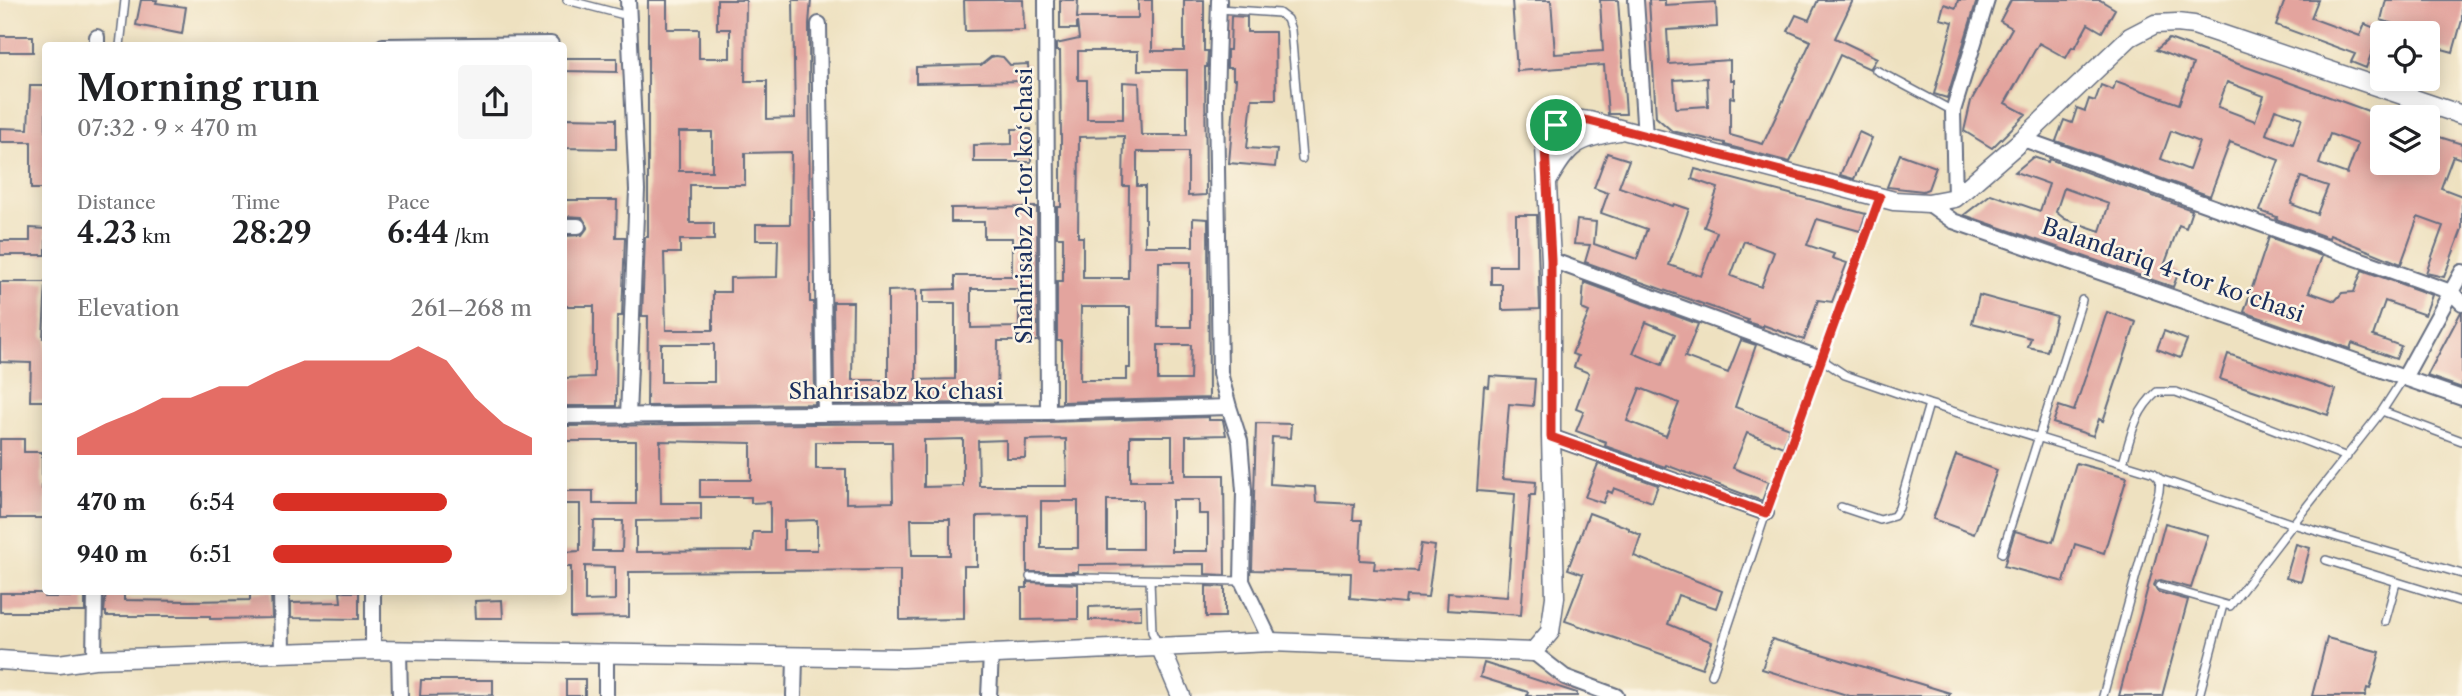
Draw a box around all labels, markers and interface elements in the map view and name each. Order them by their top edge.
map controls [2370,21,2440,175]
button: locate [2370,21,2440,91]
text: Morning run [77,64,320,111]
button: share [458,65,532,139]
street label: Shahrisabz 2-tor koʻchasi [1010,68,1038,344]
pin [1526,95,1586,155]
button: layers [2370,105,2440,175]
icon: arrive [1537,106,1575,144]
text: 07:32 · 9 × 470 m [77,114,258,142]
text: Distance [77,191,156,214]
text: Time [232,191,280,214]
text: Pace [387,191,430,214]
street label: Balandariq 4-tor koʻchasi [2038,212,2308,328]
text: 4.23 [77,214,137,251]
text: 28:29 [232,214,312,251]
text: 6:44 [387,214,449,251]
text: km [137,225,171,248]
text: /km [449,225,489,248]
text: Elevation [77,294,180,322]
text: 261–268 m [411,294,532,322]
street label: Shahrisabz koʻchasi [788,377,1004,405]
text: 470 m [77,488,146,516]
text: 6:54 [189,488,235,516]
text: 940 m [77,540,148,568]
text: 6:51 [189,540,231,568]

